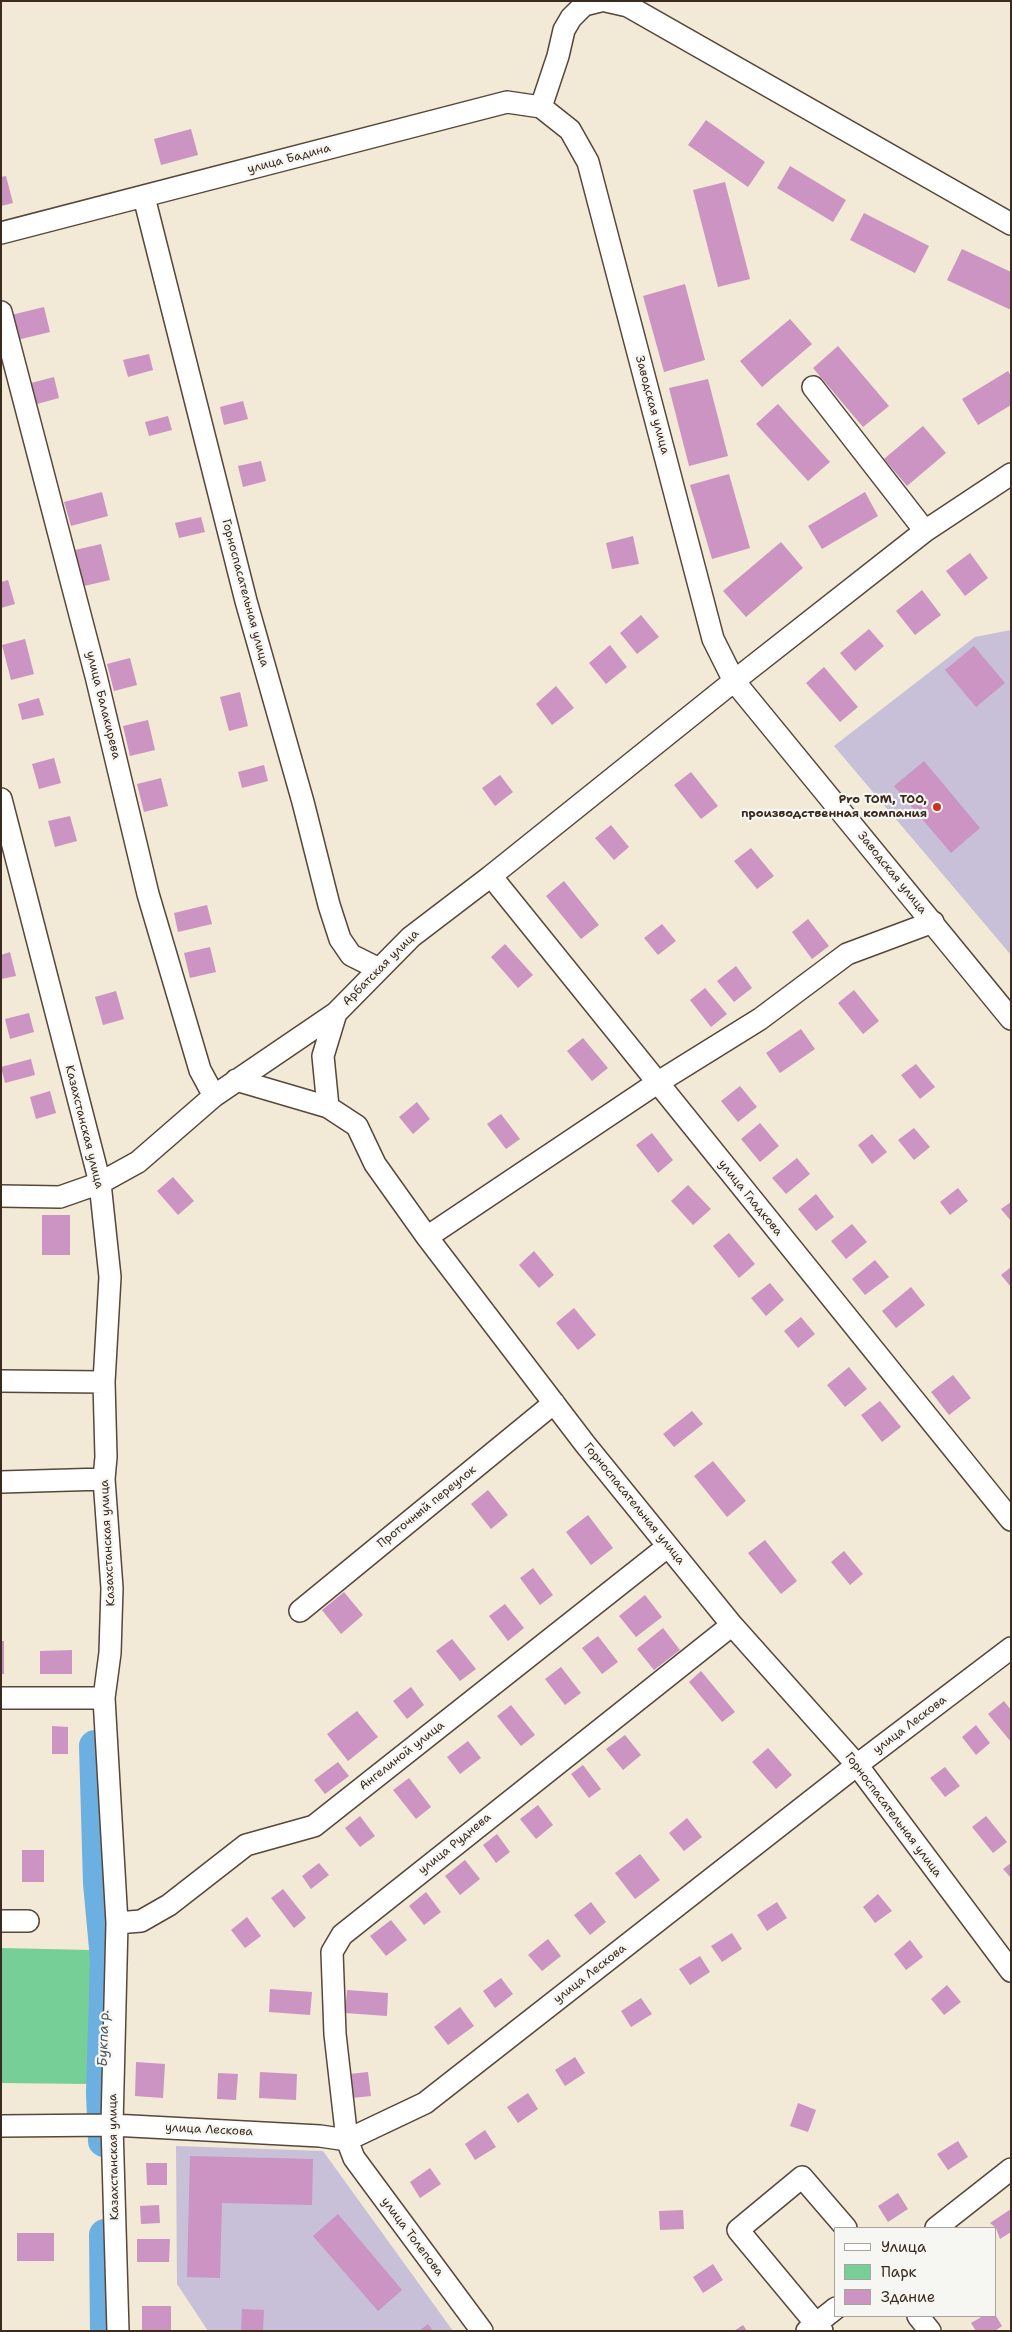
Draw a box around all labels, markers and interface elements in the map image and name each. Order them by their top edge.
street label: улица Бадина [246,141,332,177]
street label: Заводская улица [632,354,672,456]
street label: Горноспасательная улица [218,518,272,668]
street label: улица Балакирева [83,649,123,761]
place label: Pro TOM, ТОО, производственная компания [741,793,927,821]
marker: Pro TOM, ТОО, производственная компания [931,801,943,813]
street label: Заводская улица [854,829,930,917]
street label: Арбатская улица [340,927,422,1009]
street label: Казахстанская улица [62,1064,106,1190]
street label: улица Гладкова [715,1157,785,1239]
street label: Горноспасательная улица [580,1440,688,1568]
street label: Проточный переулок [375,1463,479,1551]
street label: Казахстанская улица [97,1479,119,1607]
street label: улица Лескова [871,1693,949,1757]
street label: Ангелиной улица [357,1718,447,1794]
street label: Горноспасательная улица [841,1750,945,1880]
street label: улица Руднева [416,1810,494,1878]
street label: улица Лескова [551,1941,629,2007]
water label: Букпа р. [95,2009,113,2067]
street label: Казахстанская улица [106,2093,122,2221]
street label: улица Лескова [165,2121,253,2139]
street label: улица Толепова [378,2195,446,2279]
legend [834,2227,997,2317]
text: Улица [881,2237,926,2257]
text: Парк [881,2262,917,2282]
text: Здание [881,2287,935,2307]

